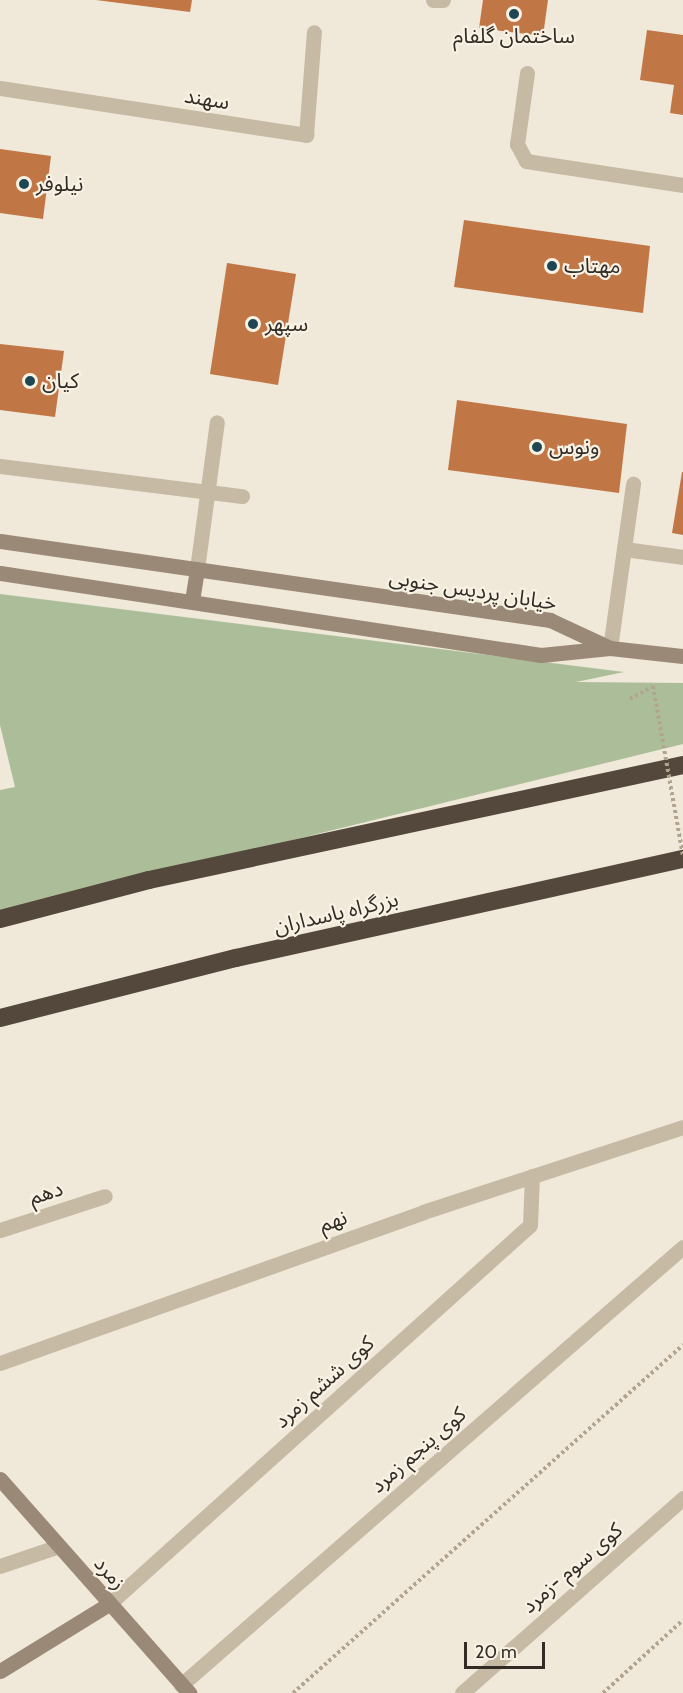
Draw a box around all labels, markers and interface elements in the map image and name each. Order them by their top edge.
marker: ساختمان گلفام [507,7,521,21]
place label: ساختمان گلفام [453,23,575,49]
street label: سهند [183,83,231,115]
place label: نیلوفر [36,171,83,197]
marker: نیلوفر [17,177,31,191]
place label: مهتاب [564,253,620,279]
marker: مهتاب [545,259,559,273]
place label: سپهر [265,311,308,337]
marker: سپهر [246,317,260,331]
place label: کیان [42,368,79,394]
marker: کیان [23,374,37,388]
place label: ونوس [549,434,599,460]
marker: ونوس [530,440,544,454]
street label: خیابان پردیس جنوبی [387,564,559,616]
street label: بزرگراه پاسداران [271,886,401,940]
street label: دهم [26,1176,66,1210]
street label: نهم [315,1204,351,1238]
street label: کوی ششم زمرد [269,1331,379,1433]
street label: کوی پنجم زمرد [365,1402,471,1498]
street label: کوی سوم -زمرد [517,1517,627,1619]
street label: زمرد [89,1551,131,1595]
scale bar [467,1630,548,1668]
text: 20 m [475,1641,517,1663]

